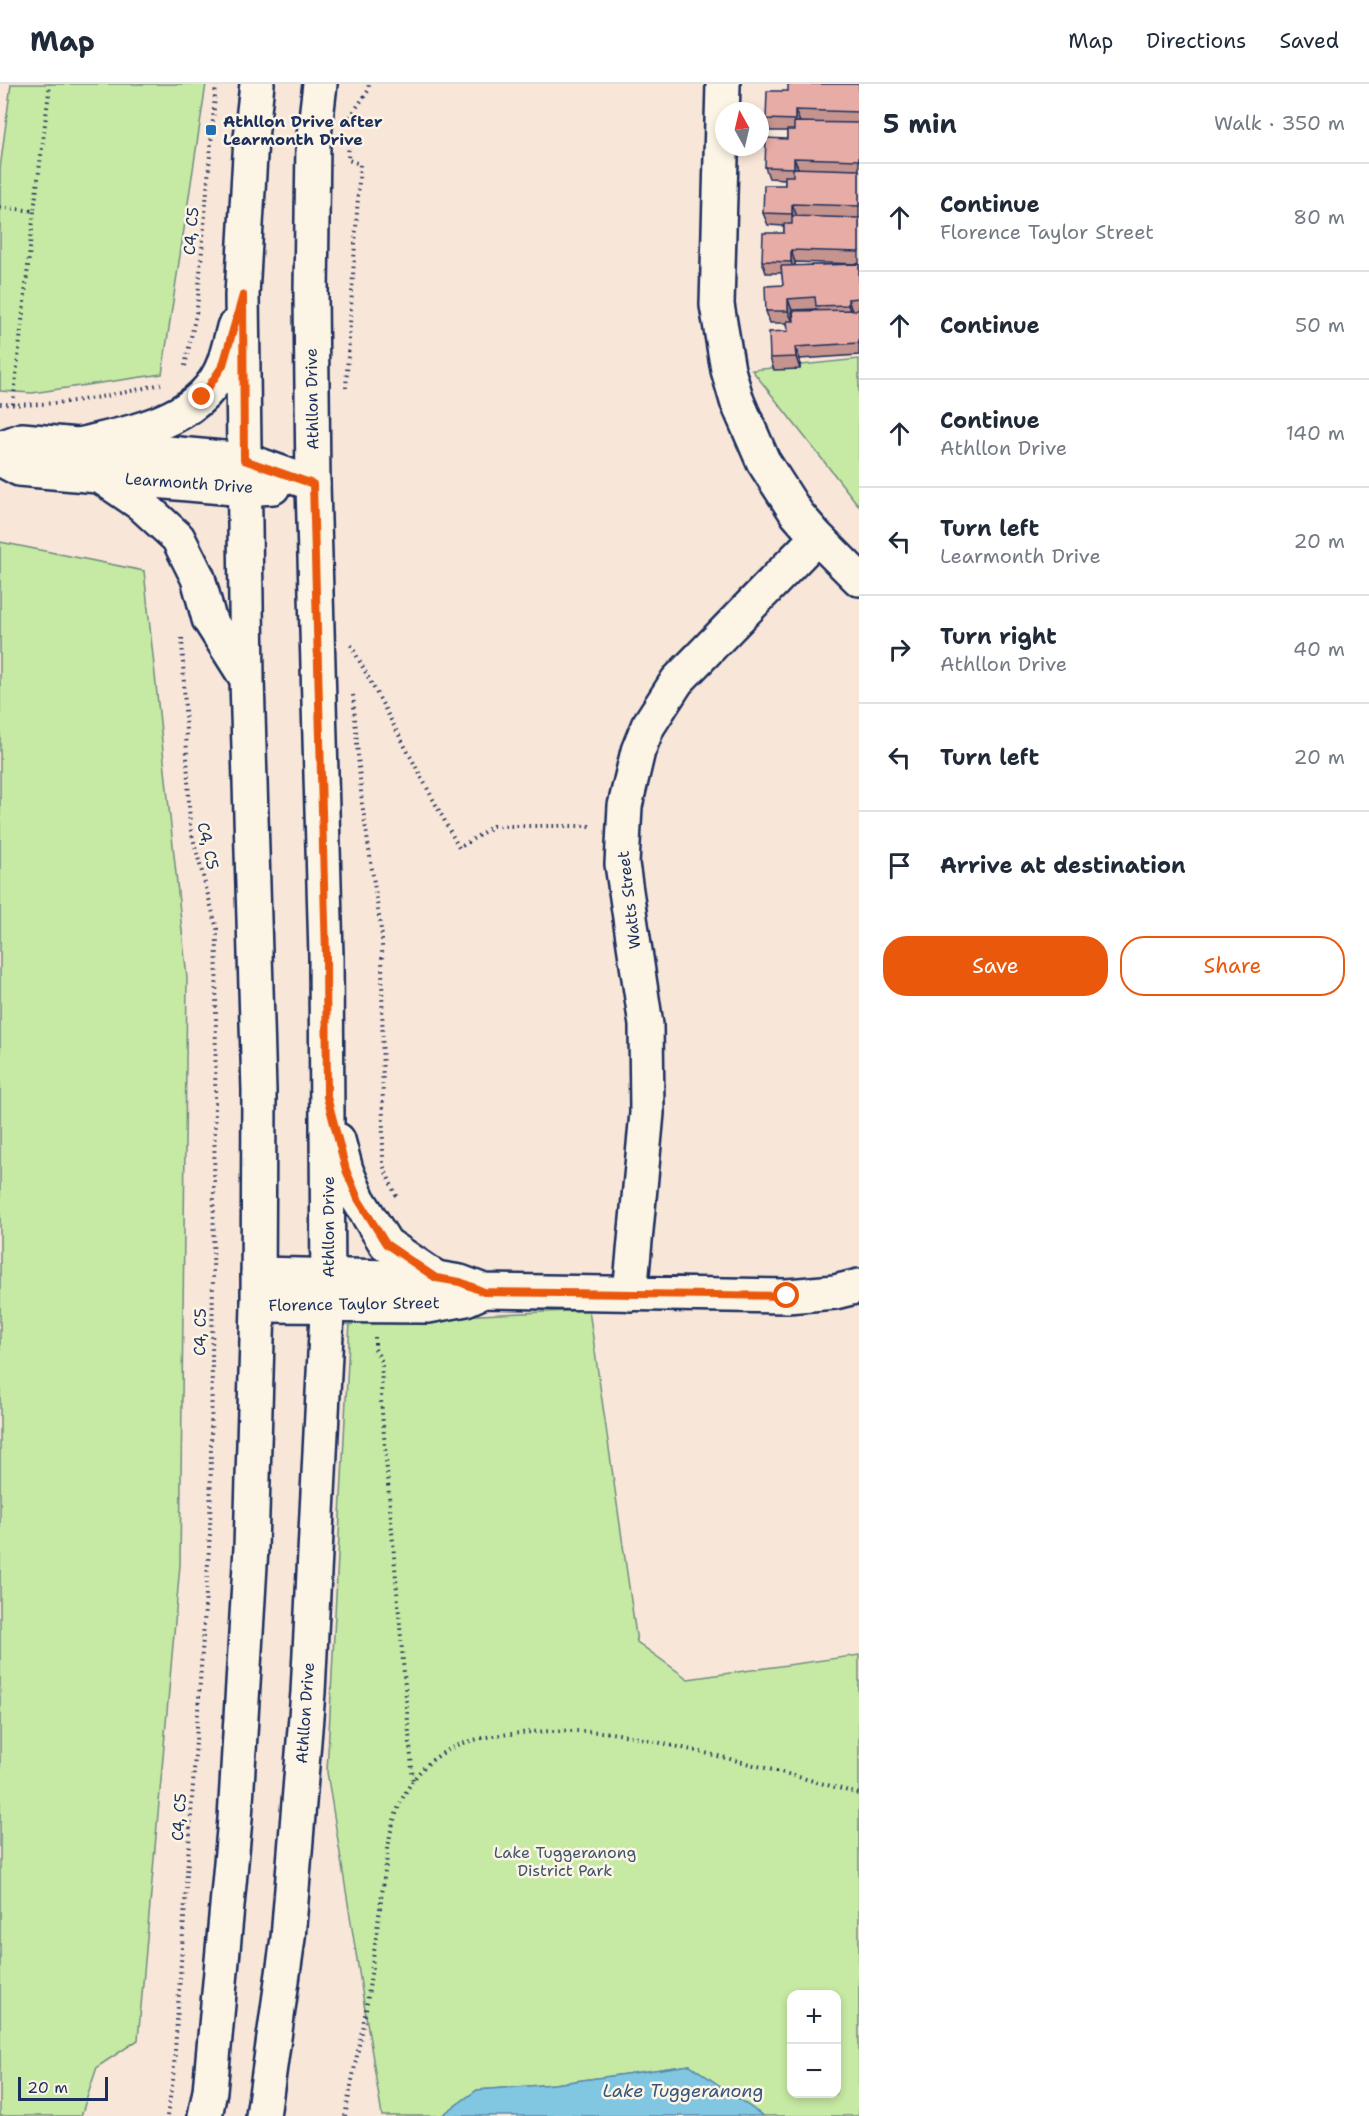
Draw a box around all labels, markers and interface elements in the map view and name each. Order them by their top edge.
text: Map [30,22,95,60]
text: Map [1068,27,1113,55]
text: Directions [1146,27,1246,55]
text: Saved [1279,27,1339,55]
north arrow [715,102,769,156]
text: 5 min [883,106,957,141]
text: Walk · 350 m [1214,110,1345,136]
place label: Athllon Drive after Learmonth Drive [223,111,383,150]
marker: Athllon Drive after Learmonth Drive [204,123,218,137]
text: Continue [940,190,1040,219]
icon: ahead [883,201,916,234]
text: 80 m [1293,204,1345,230]
street label: C4, C5 [178,206,204,256]
text: Florence Taylor Street [940,219,1154,245]
icon: ahead [883,309,916,342]
text: Continue [940,311,1040,340]
text: 50 m [1295,312,1345,338]
street label: Athllon Drive [301,348,323,450]
route end [188,383,214,409]
text: Continue [940,406,1040,435]
icon: ahead [883,417,916,450]
text: 140 m [1286,420,1345,446]
text: Athllon Drive [940,435,1067,461]
street label: Learmonth Drive [124,468,254,498]
text: Turn left [940,514,1039,543]
icon: left [883,525,916,558]
text: 20 m [1294,528,1345,554]
text: Learmonth Drive [940,543,1101,569]
text: Turn right [940,622,1057,651]
icon: right [883,633,916,666]
text: 40 m [1293,636,1345,662]
text: Athllon Drive [940,651,1067,677]
icon: left [883,741,916,774]
text: Turn left [940,743,1039,772]
text: 20 m [1294,744,1345,770]
street label: C4, C5 [192,820,224,872]
icon: arrive [883,849,916,882]
street label: Watts Street [613,850,645,950]
text: Arrive at destination [940,851,1186,880]
button: Save [883,936,1108,996]
button: Share [1120,936,1345,996]
street label: Athllon Drive [318,1176,339,1278]
route start [773,1282,799,1308]
street label: Florence Taylor Street [268,1292,440,1316]
street label: C4, C5 [189,1308,211,1356]
street label: Athllon Drive [291,1662,319,1764]
street label: C4, C5 [167,1792,191,1842]
park label: Lake Tuggeranong District Park [494,1842,636,1881]
map controls [787,1990,841,2098]
button: + [787,1990,841,2044]
button: − [787,2044,841,2098]
scale bar [18,2074,108,2102]
text: 20 m [27,2077,68,2098]
water label: Lake Tuggeranong [603,2079,763,2103]

